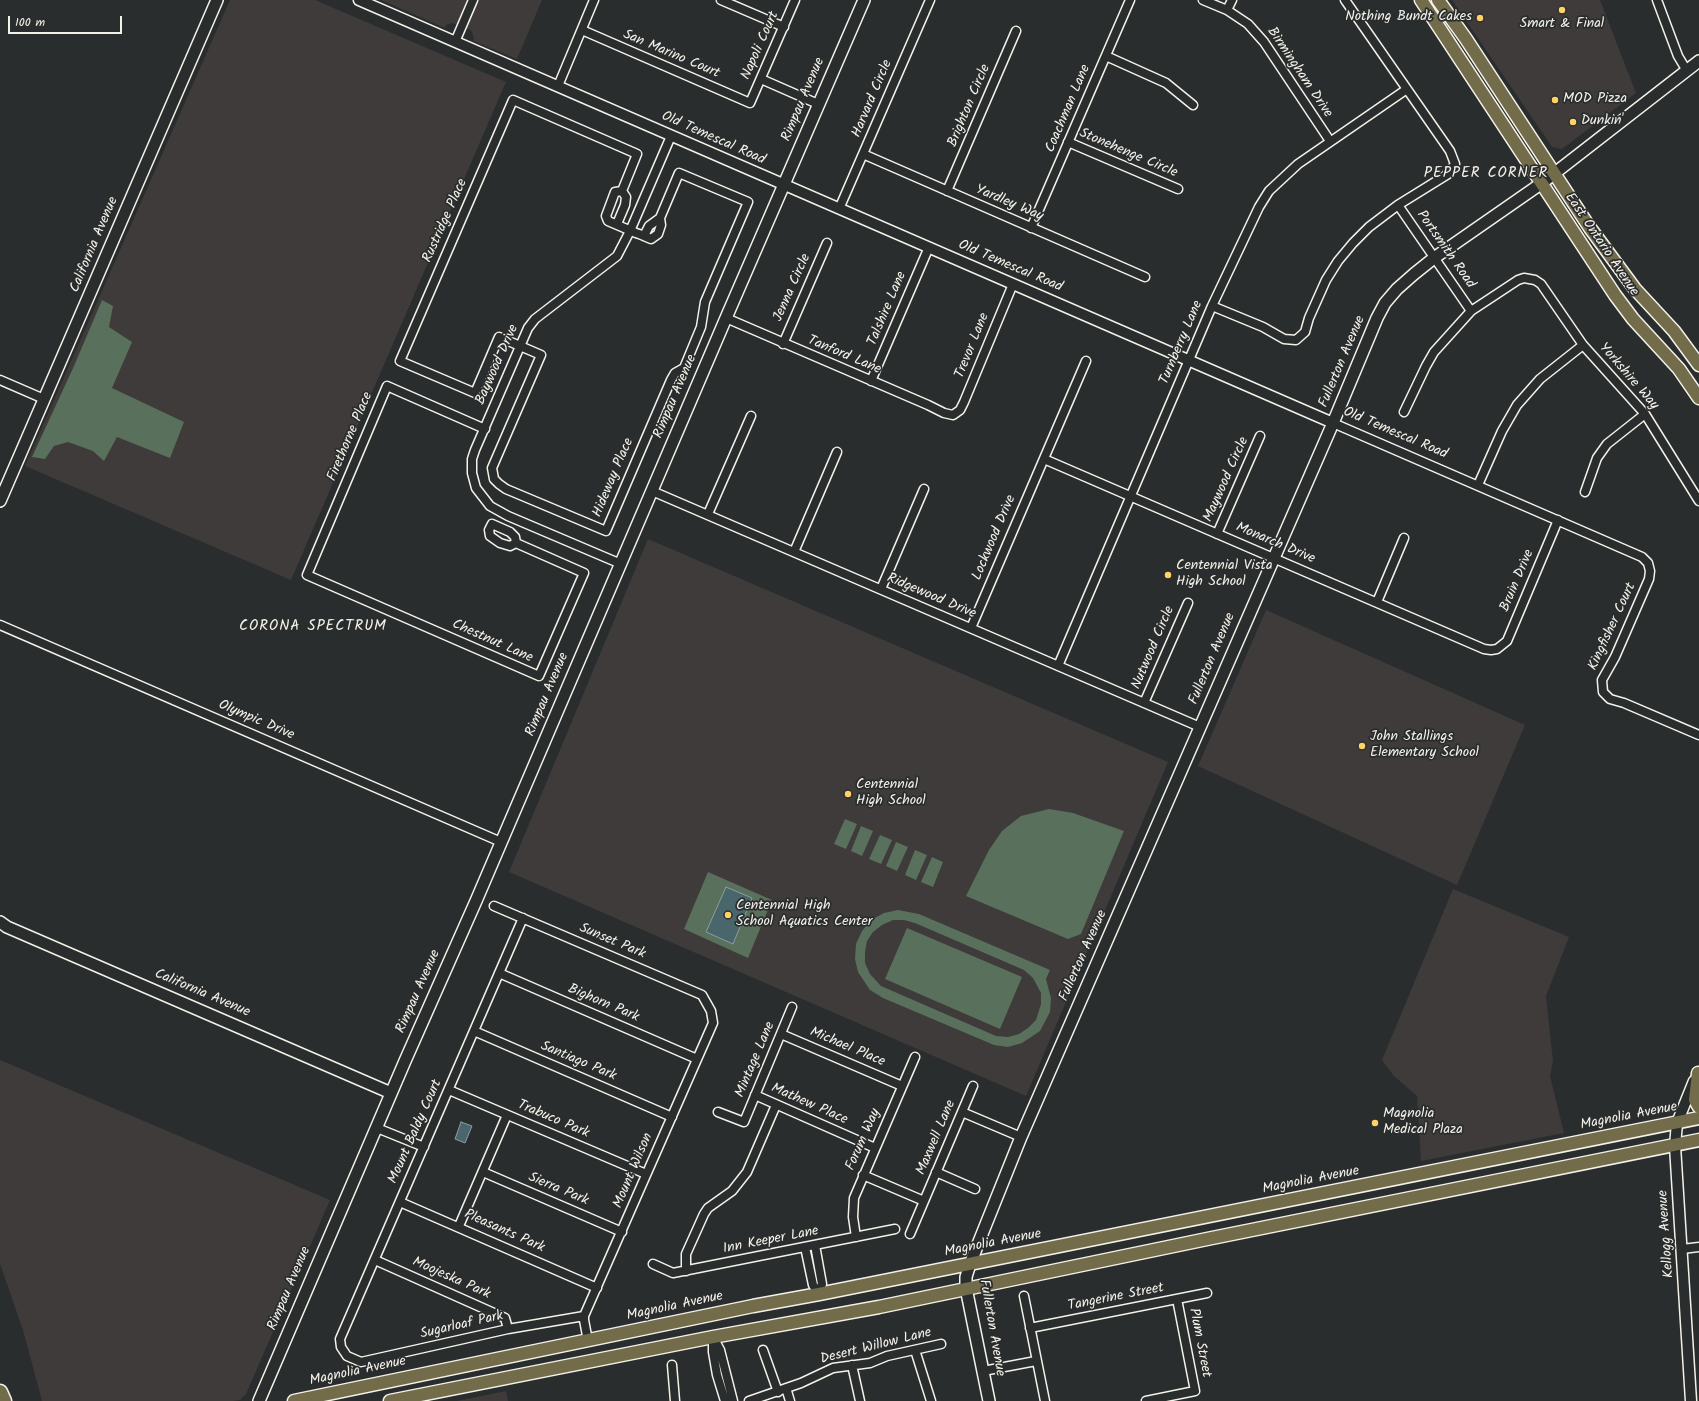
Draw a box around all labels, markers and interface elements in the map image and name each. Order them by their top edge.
marker: Smart & Final [1557,5,1567,15]
scale bar [10,8,124,34]
street label: Napoli Court [738,9,784,83]
place label: Nothing Bundt Cakes [1345,10,1472,26]
text: 100 m [15,13,45,32]
marker: Nothing Bundt Cakes [1475,13,1485,23]
place label: Smart & Final [1520,17,1604,33]
street label: Birmingham Drive [1263,25,1335,121]
street label: San Marino Court [620,27,722,83]
street label: Rimpau Avenue [779,56,829,144]
street label: Harvard Circle [849,58,897,140]
street label: Brighton Circle [945,62,995,150]
street label: Coachman Lane [1043,63,1095,155]
place label: MOD Pizza [1563,92,1627,108]
marker: MOD Pizza [1550,95,1560,105]
street label: Old Temescal Road [659,109,767,169]
place label: Dunkin' [1581,114,1624,130]
marker: Dunkin' [1568,117,1578,127]
street label: Stonehenge Circle [1076,126,1180,182]
district label: PEPPER CORNER [1424,165,1548,183]
street label: Rustridge Place [420,177,472,265]
street label: Yardley Way [972,182,1046,226]
street label: East Ontario Avenue [1560,190,1642,300]
street label: California Avenue [67,195,123,295]
street label: Portsmith Road [1412,208,1478,292]
street label: Old Temescal Road [955,237,1065,297]
street label: Jenna Circle [771,252,815,324]
street label: Talshire Lane [865,269,911,349]
street label: Turnberry Lane [1157,299,1207,387]
street label: Trevor Lane [952,311,994,381]
street label: Fullerton Avenue [1316,314,1370,410]
street label: Baywood Drive [473,322,523,408]
street label: Tanford Lane [805,333,883,379]
street label: Yorkshire Way [1594,340,1662,414]
street label: Rimpau Avenue [651,353,701,441]
street label: Firethorne Place [325,390,377,484]
street label: Old Temescal Road [1340,404,1450,464]
street label: Maywood Circle [1201,435,1253,525]
street label: Hideway Place [590,436,638,520]
street label: Lockwood Drive [970,493,1020,583]
street label: Monarch Drive [1233,520,1317,568]
street label: Bruin Drive [1497,547,1539,615]
place label: Centennial Vista High School [1176,559,1272,592]
marker: Centennial Vista High School [1163,570,1173,580]
street label: Ridgewood Drive [884,571,978,623]
street label: Kingfisher Court [1585,581,1641,673]
street label: Nutwood Circle [1129,604,1179,692]
street label: Fullerton Avenue [1186,611,1240,707]
street label: Chestnut Lane [449,617,535,667]
district label: CORONA SPECTRUM [239,618,387,636]
street label: Rimpau Avenue [523,651,573,739]
street label: Olympic Drive [216,697,296,745]
place label: John Stallings Elementary School [1370,730,1479,762]
marker: John Stallings Elementary School [1357,741,1367,751]
place label: Centennial High School [856,778,926,810]
marker: Centennial High School [843,789,853,799]
place label: Centennial High School Aquatics Center [736,899,872,932]
street label: Fullerton Avenue [1056,908,1112,1004]
marker: Centennial High School Aquatics Center [723,910,733,920]
street label: Sunset Park [576,921,648,963]
street label: Rimpau Avenue [393,948,445,1036]
street label: California Avenue [152,966,252,1022]
street label: Bighorn Park [565,981,641,1027]
street label: Mintage Lane [733,1020,779,1100]
street label: Michael Place [807,1025,887,1071]
street label: Santiago Park [538,1038,618,1086]
street label: Mount Baldy Court [386,1077,446,1187]
street label: Mathew Place [768,1081,850,1129]
street label: Trabuco Park [515,1097,591,1143]
street label: Maxwell Lane [914,1098,960,1178]
street label: Magnolia Avenue [1579,1099,1679,1135]
street label: Forum Way [843,1106,885,1174]
place label: Magnolia Medical Plaza [1383,1107,1463,1140]
marker: Magnolia Medical Plaza [1370,1118,1380,1128]
street label: Mount Wilson [611,1131,657,1211]
street label: Magnolia Avenue [1261,1163,1361,1199]
street label: Sierra Park [525,1170,591,1210]
street label: Kellogg Avenue [1656,1190,1678,1278]
street label: Pleasants Park [461,1207,547,1257]
street label: Inn Keeper Lane [722,1224,820,1258]
street label: Magnolia Avenue [943,1226,1043,1262]
street label: Rimpau Avenue [265,1245,315,1333]
street label: Moojeska Park [409,1254,493,1304]
street label: Fullerton Avenue [974,1278,1008,1378]
street label: Tangerine Street [1067,1280,1165,1316]
street label: Magnolia Avenue [625,1289,725,1325]
street label: Plum Street [1184,1307,1214,1379]
street label: Sugarloaf Park [419,1308,505,1344]
street label: Desert Willow Lane [819,1325,933,1369]
street label: Magnolia Avenue [308,1354,408,1390]

